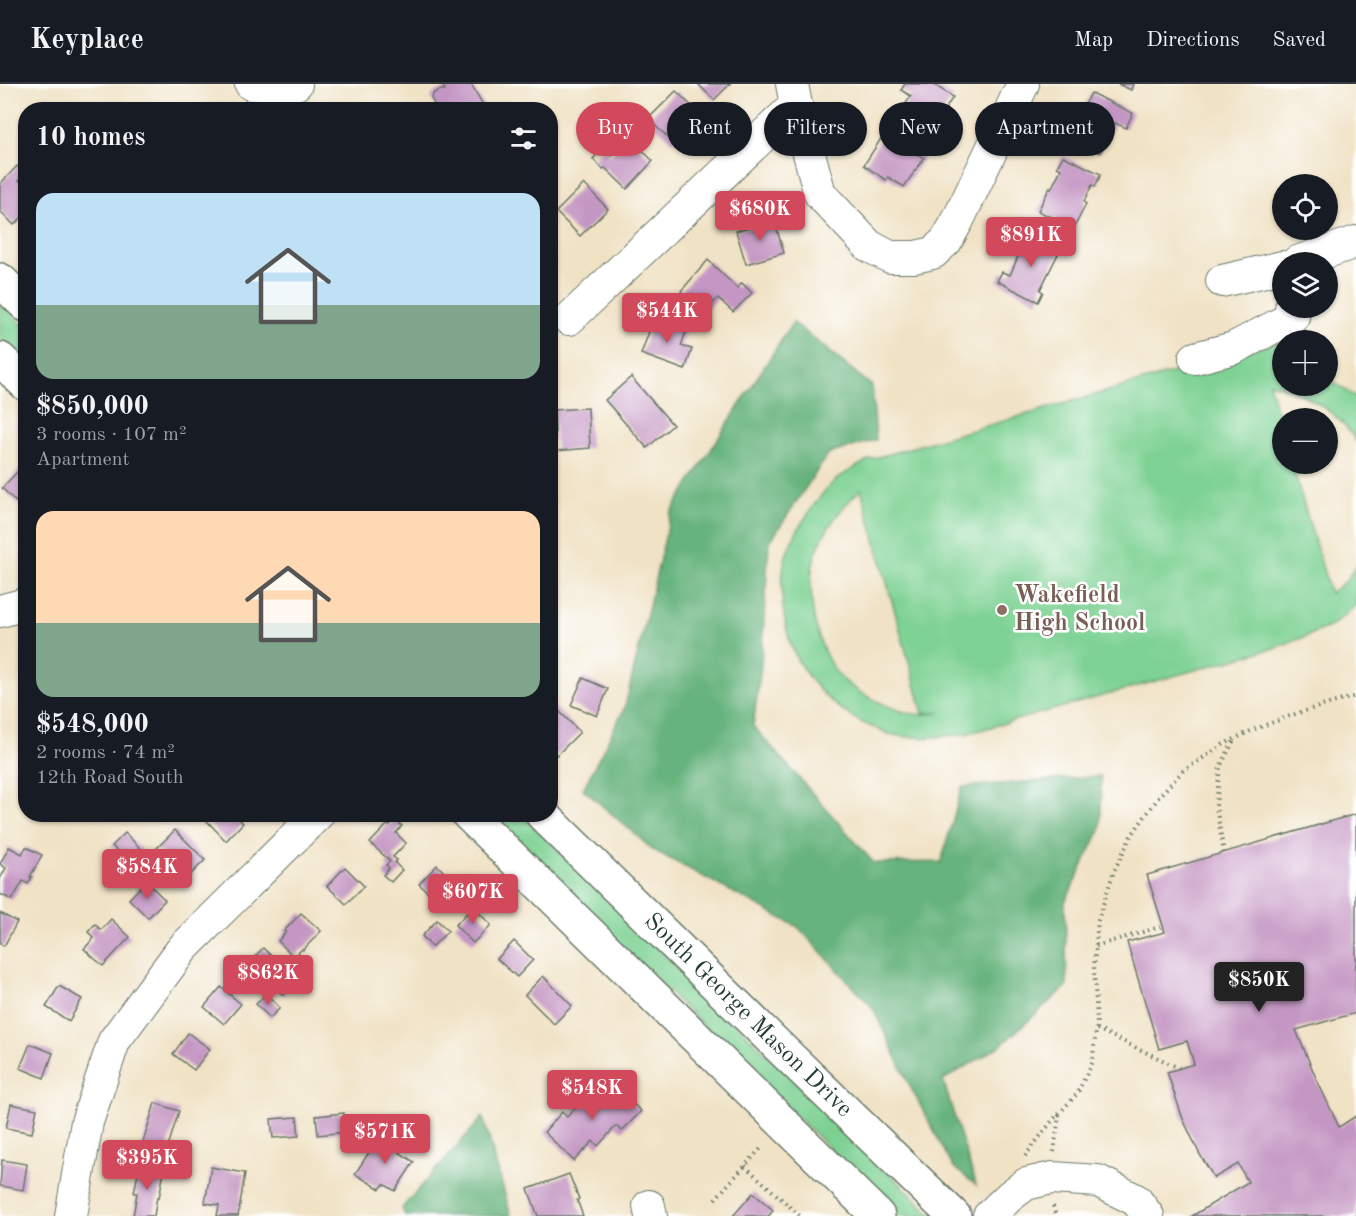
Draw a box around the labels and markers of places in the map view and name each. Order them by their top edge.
pin: $680K [718,191,802,242]
pin: $891K [989,217,1073,268]
pin: $544K [625,293,709,344]
place label: Wakefield High School [1014,584,1145,636]
marker: Wakefield High School [995,603,1009,617]
pin: $584K [105,849,189,900]
pin: $607K [431,874,515,925]
pin: $862K [226,955,310,1006]
pin: $850K [1217,962,1301,1013]
pin: $548K [550,1070,634,1121]
pin: $571K [343,1114,427,1165]
pin: $395K [105,1140,189,1191]

